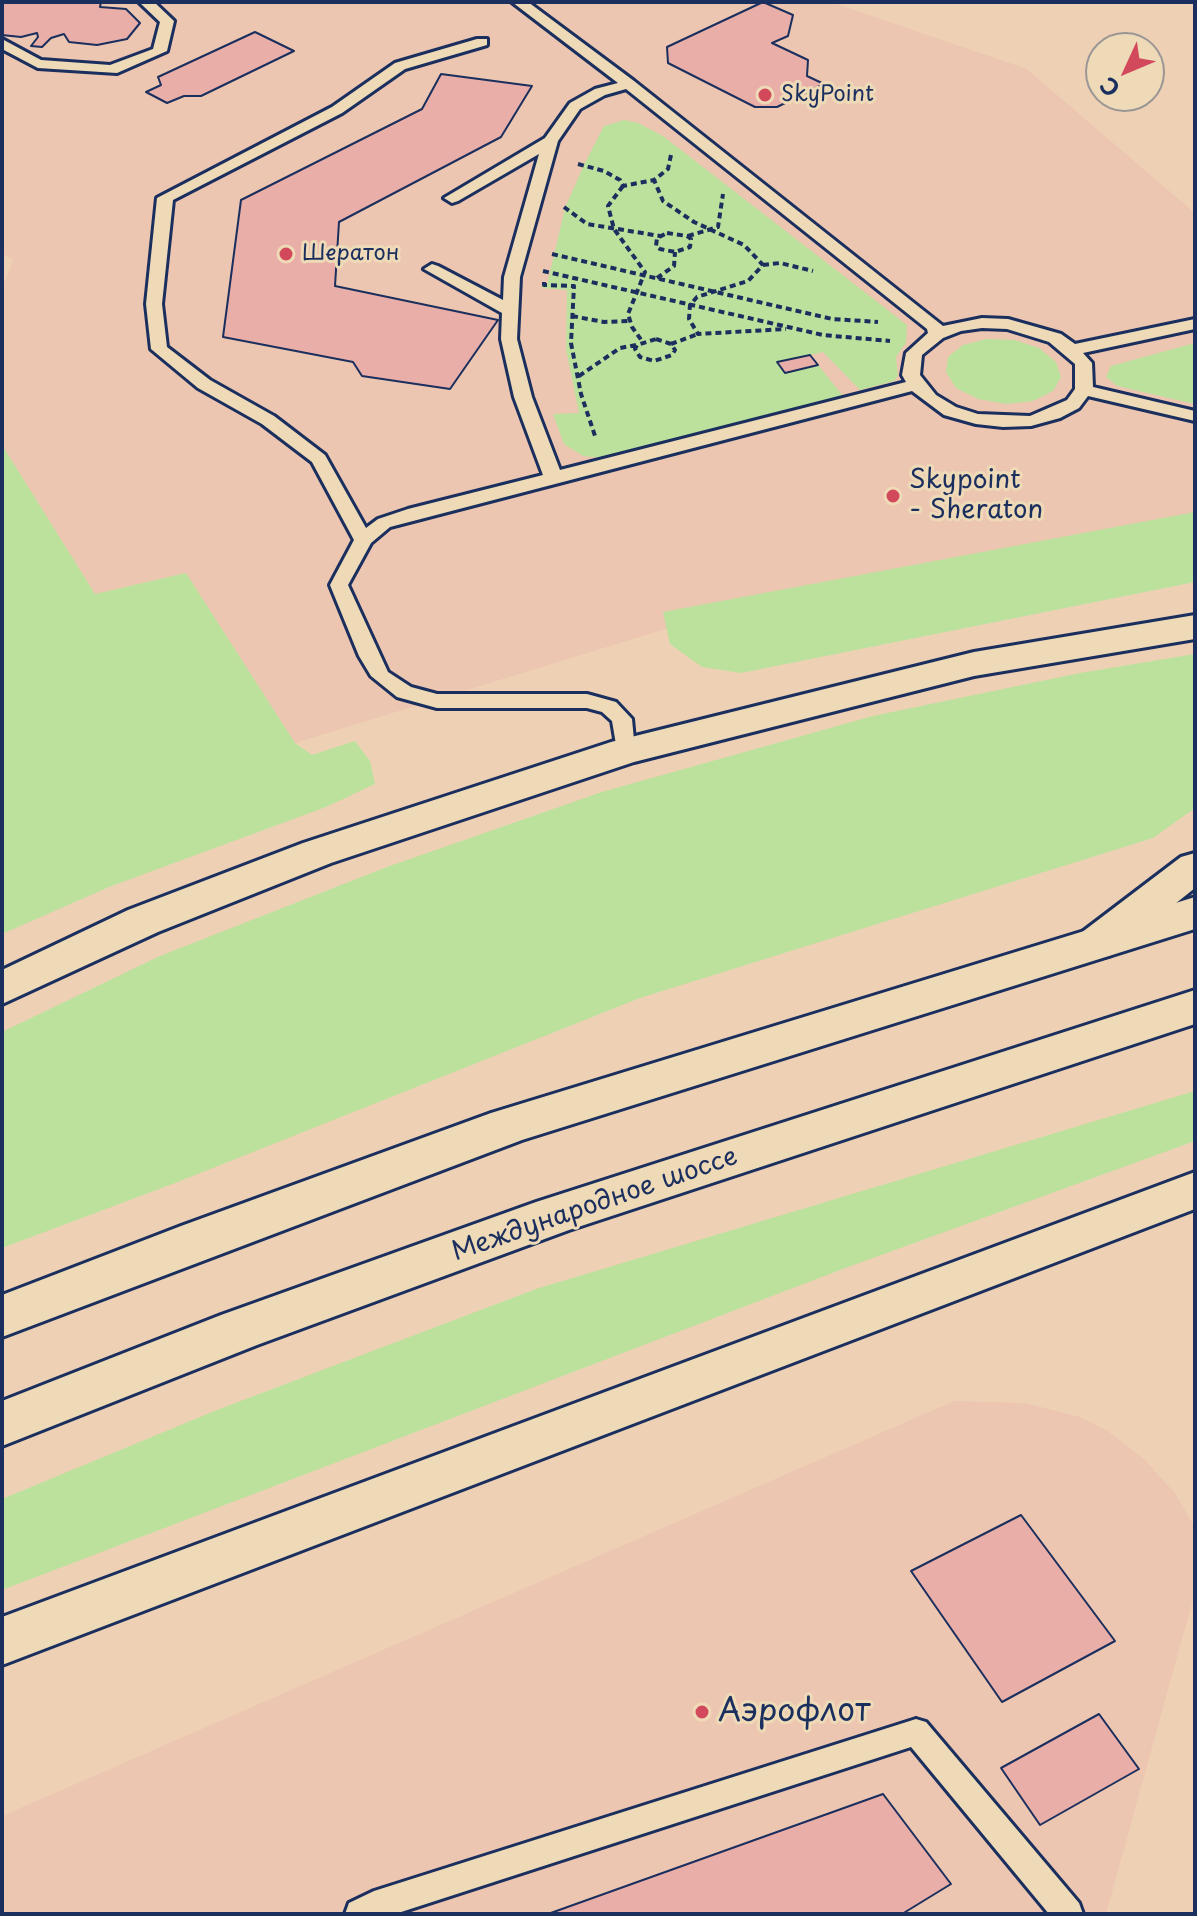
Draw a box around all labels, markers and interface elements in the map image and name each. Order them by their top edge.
north arrow [1085,32,1165,112]
text: С [1091,70,1126,105]
place label: SkyPoint [781,82,874,108]
marker: SkyPoint [756,86,774,104]
place label: Шератон [302,241,399,267]
marker: Шератон [277,245,295,263]
place label: Skypoint - Sheraton [909,465,1043,526]
marker: Skypoint - Sheraton [884,487,902,505]
street label: Международное шоссе [448,1141,742,1269]
place label: Аэрофлот [718,1693,870,1731]
marker: Аэрофлот [693,1703,711,1721]

